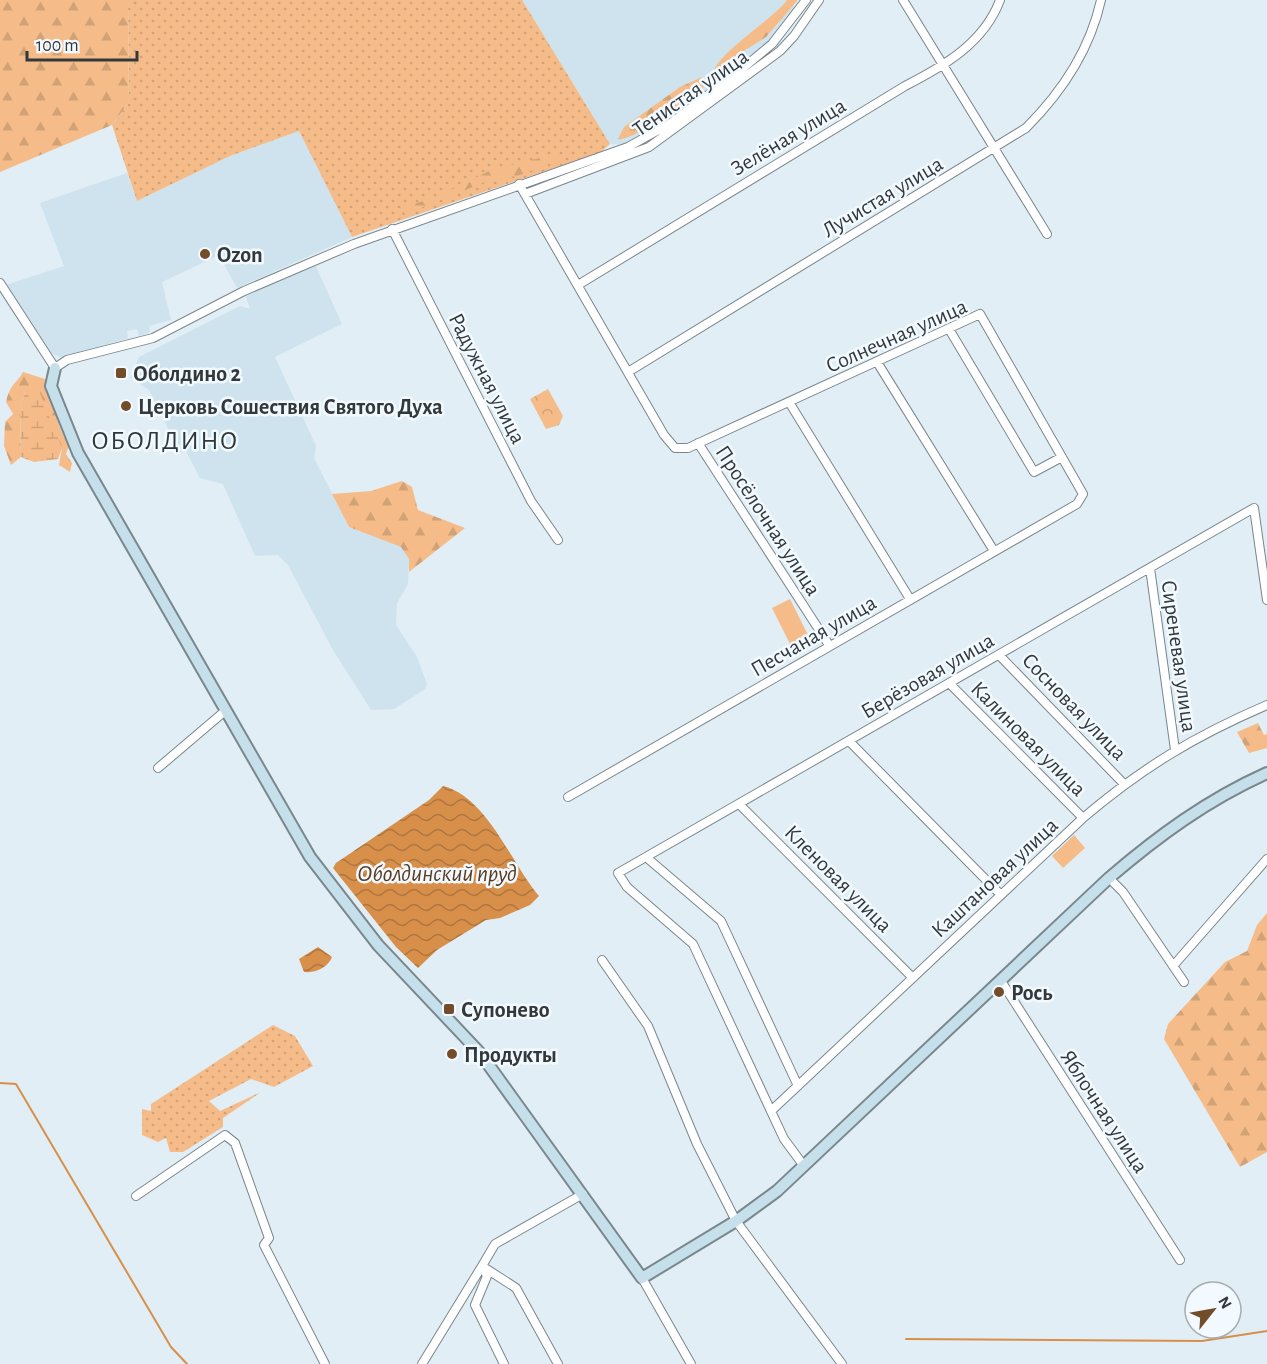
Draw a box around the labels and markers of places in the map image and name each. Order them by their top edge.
place label: Ozon [217,244,263,266]
marker: Ozon [198,247,212,261]
place label: Оболдино 2 [133,363,241,385]
marker: Оболдино 2 [114,366,128,380]
place label: Церковь Сошествия Святого Духа [138,396,443,419]
marker: Церковь Сошествия Святого Духа [119,399,133,413]
place label: Рось [1011,982,1053,1004]
marker: Рось [992,985,1006,999]
place label: Супонево [461,999,550,1022]
marker: Супонево [442,1002,456,1016]
place label: Продукты [464,1044,557,1067]
marker: Продукты [445,1047,459,1061]

